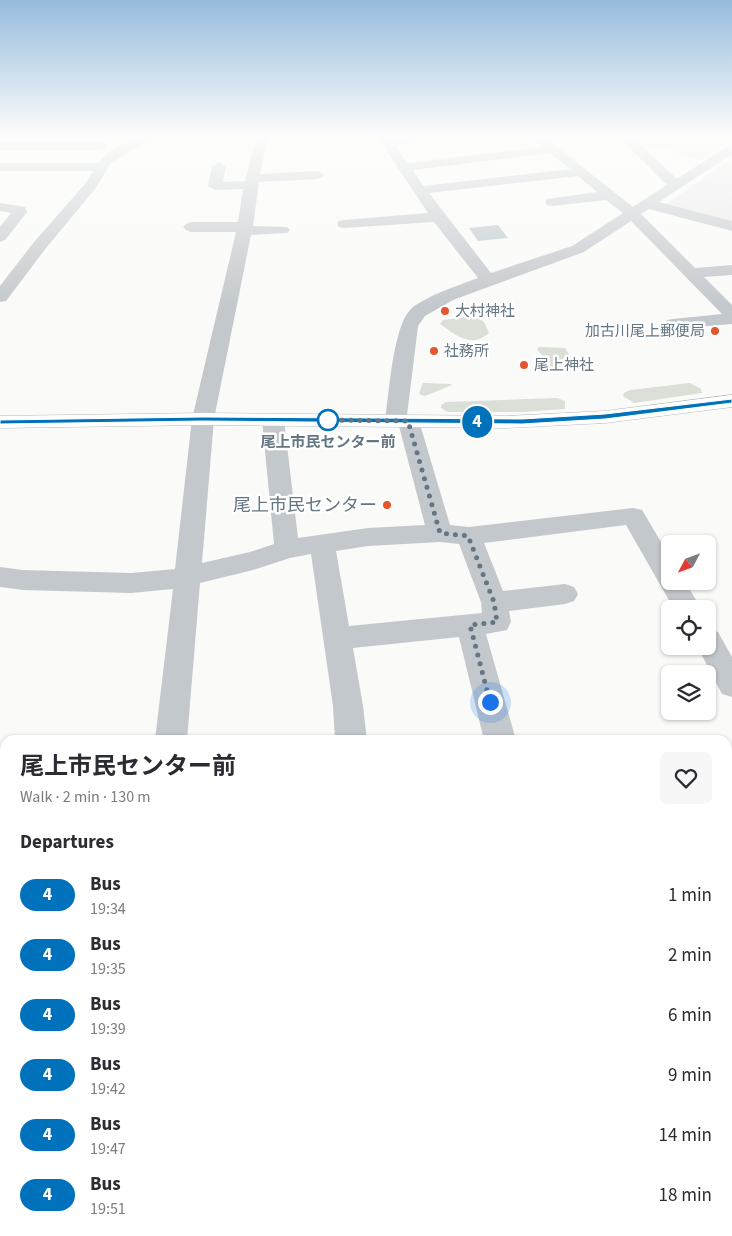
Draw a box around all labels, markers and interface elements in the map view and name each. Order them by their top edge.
place label: 大村神社 [455,301,515,322]
marker: 大村神社 [439,305,451,317]
place label: 加古川尾上郵便局 [585,321,705,342]
marker: 加古川尾上郵便局 [709,325,721,337]
place label: 社務所 [444,341,489,362]
marker: 社務所 [428,345,440,357]
place label: 尾上神社 [534,355,594,376]
marker: 尾上神社 [518,359,530,371]
line badge: 4 [461,406,493,438]
marker: 尾上市民センター前 [317,409,339,431]
text: 4 [472,409,482,434]
place label: 尾上市民センター前 [260,432,396,453]
place label: 尾上市民センター [233,493,377,518]
marker: 尾上市民センター [381,499,393,511]
north arrow [661,535,716,590]
map controls [661,535,716,720]
button: locate [661,600,716,655]
button: layers [661,665,716,720]
your location [478,690,503,715]
text: 尾上市民センター前 [20,749,236,784]
button: heart [660,752,712,804]
text: Walk · 2 min · 130 m [20,786,151,808]
text: Departures [20,829,114,856]
text: Bus [90,871,121,898]
text: 4 [43,882,52,907]
text: 1 min [668,882,712,909]
text: 19:34 [90,898,126,920]
text: Bus [90,931,121,958]
text: 4 [43,942,52,967]
text: 2 min [668,942,712,969]
text: 19:35 [90,958,126,980]
text: Bus [90,991,121,1018]
text: 4 [43,1002,52,1027]
text: 6 min [668,1002,712,1029]
text: 19:39 [90,1018,126,1040]
text: Bus [90,1051,121,1078]
text: 4 [43,1062,52,1087]
text: 9 min [668,1062,712,1089]
text: 19:42 [90,1078,126,1100]
text: Bus [90,1111,121,1138]
text: 4 [43,1122,52,1147]
text: 14 min [658,1122,712,1149]
text: 19:47 [90,1138,126,1160]
text: Bus [90,1171,121,1198]
text: 4 [43,1182,52,1207]
text: 18 min [658,1182,712,1209]
text: 19:51 [90,1198,126,1220]

